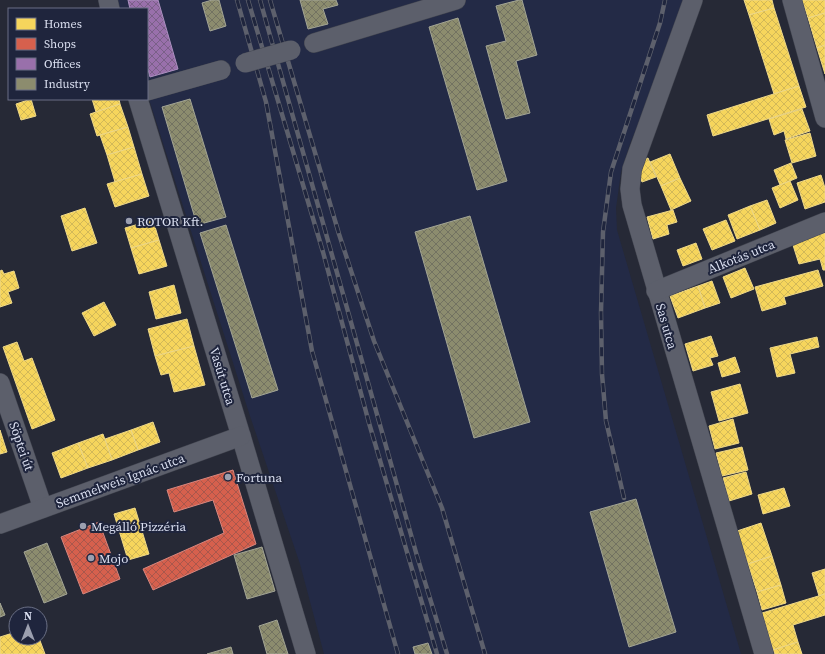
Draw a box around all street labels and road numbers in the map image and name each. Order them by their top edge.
street label: Alkotás utca [705,235,777,278]
street label: Sas utca [652,301,681,351]
street label: Vasút utca [206,345,239,407]
street label: Söptei út [5,419,38,474]
street label: Semmelweis Ignác utca [53,449,187,512]

